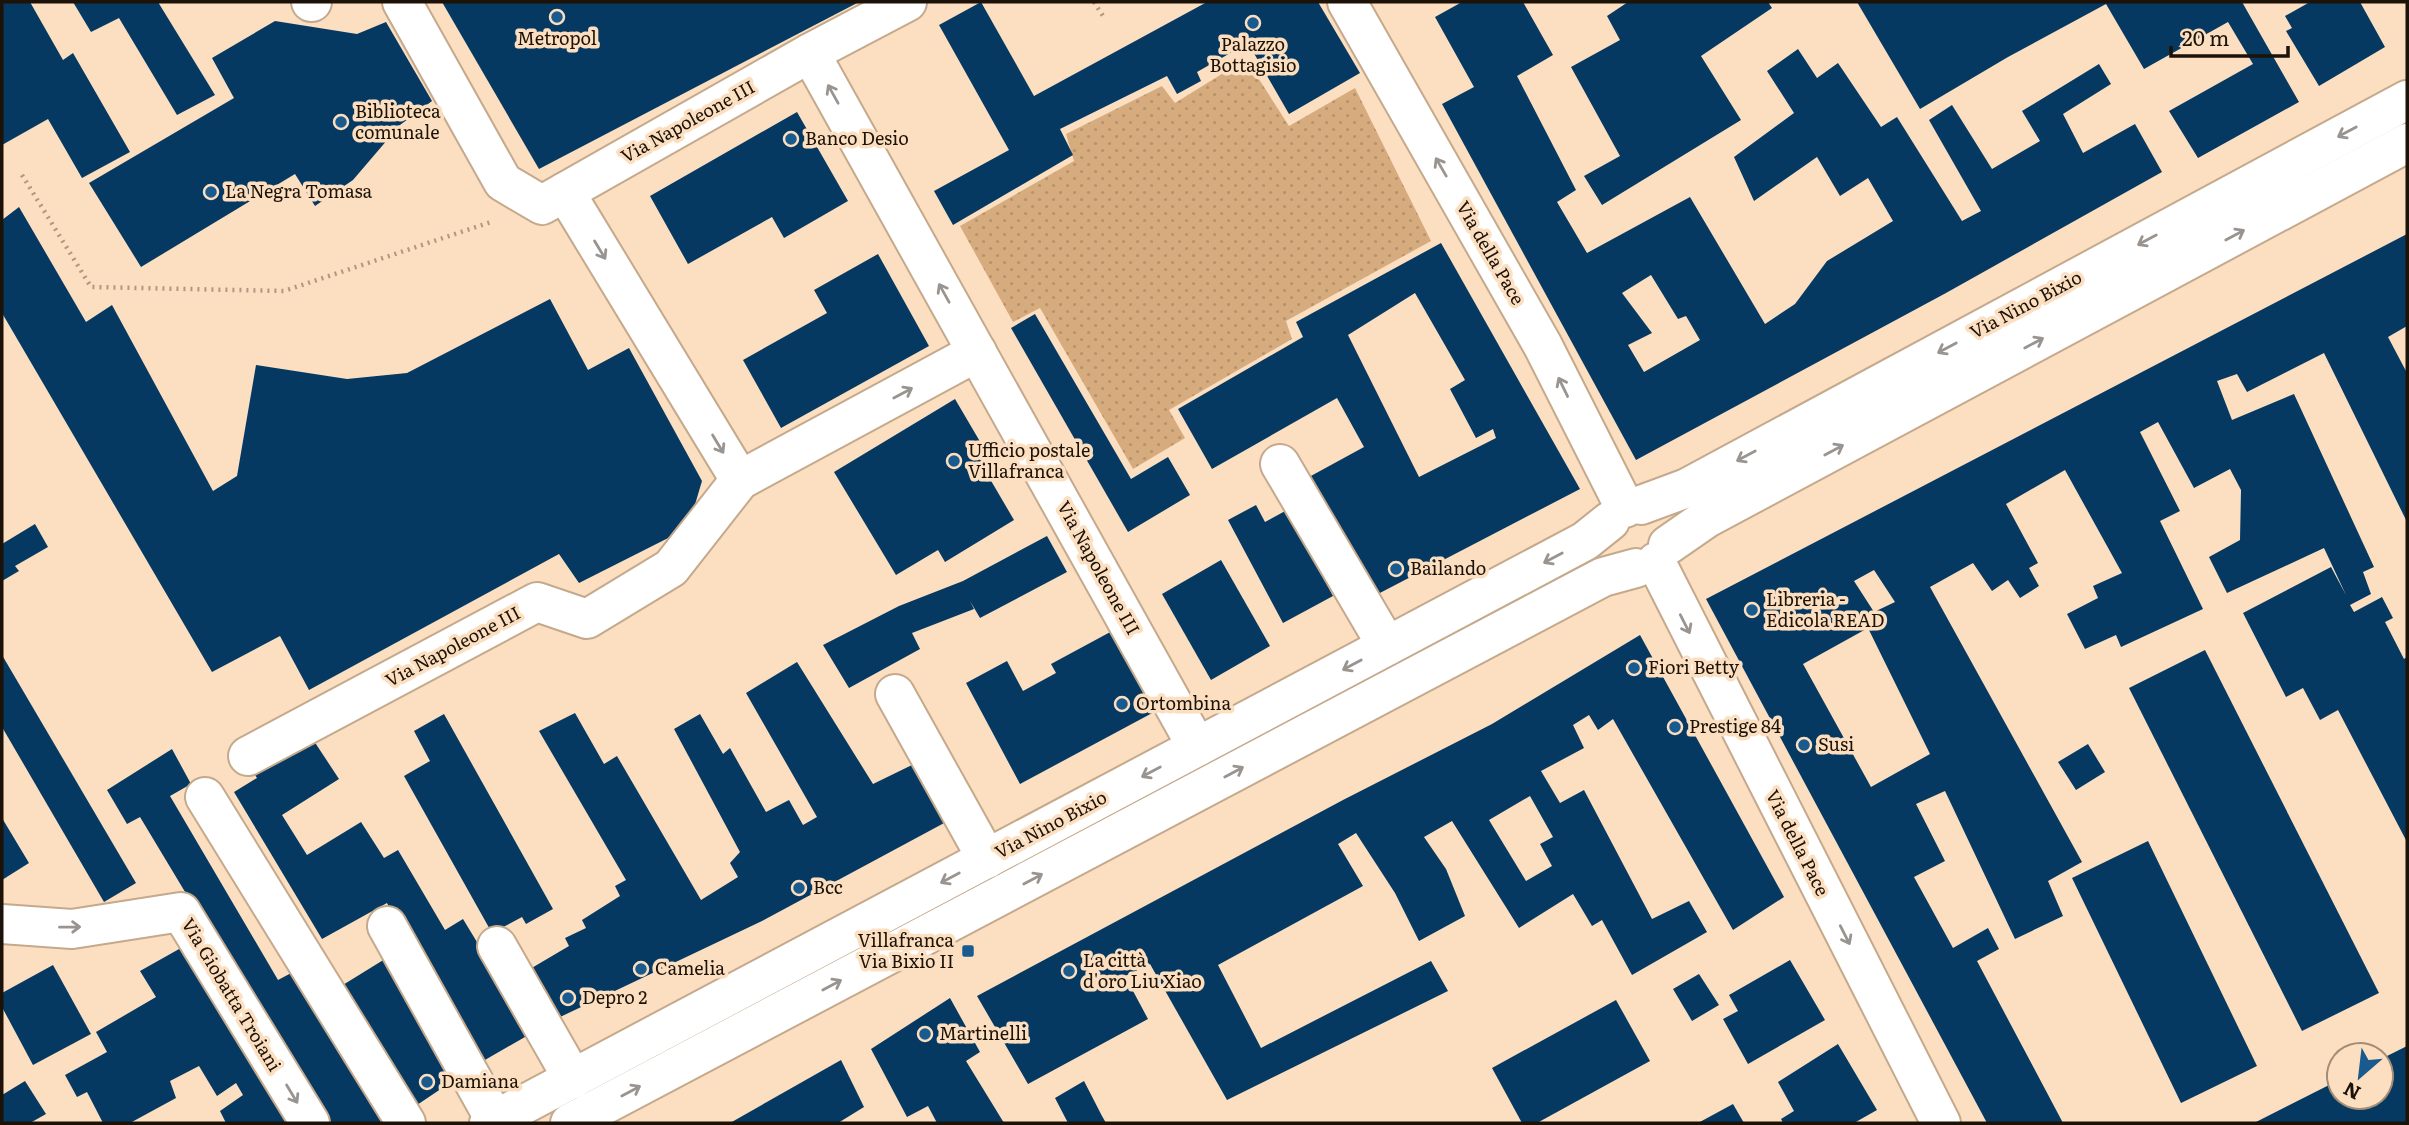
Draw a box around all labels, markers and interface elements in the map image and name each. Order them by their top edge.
marker: Metropol [549,9,565,25]
scale bar [2171,14,2288,58]
marker: Palazzo Bottagisio [1245,15,1261,31]
text: 20 m [2182,21,2229,52]
place label: Metropol [517,24,597,51]
place label: Palazzo Bottagisio [1210,30,1296,78]
street label: Via Napoleone III [615,73,759,169]
one-way arrow [826,84,839,105]
place label: Biblioteca comunale [355,97,441,145]
marker: Biblioteca comunale [333,114,349,130]
place label: Banco Desio [805,124,909,151]
one-way arrow [2337,126,2358,139]
marker: Banco Desio [783,131,799,147]
one-way arrow [1434,157,1447,178]
place label: La Negra Tomasa [225,177,373,204]
marker: La Negra Tomasa [203,184,219,200]
street label: Via della Pace [1451,195,1532,309]
one-way arrow [2224,228,2245,241]
one-way arrow [2137,234,2158,247]
one-way arrow [594,239,608,259]
street label: Via Nino Bixio [1964,263,2086,345]
one-way arrow [937,283,950,304]
one-way arrow [2024,335,2044,349]
one-way arrow [1937,341,1957,355]
one-way arrow [1555,377,1569,398]
one-way arrow [893,385,913,399]
one-way arrow [712,434,726,454]
place label: Ufficio postale Villafranca [968,436,1090,484]
one-way arrow [1823,443,1844,456]
one-way arrow [1737,449,1757,463]
marker: Ufficio postale Villafranca [946,453,962,469]
street label: Via Napoleone III [1051,495,1147,639]
one-way arrow [1543,552,1564,565]
place label: Bailando [1410,554,1486,581]
marker: Bailando [1388,561,1404,577]
place label: Libreria - Edicola READ [1766,585,1885,633]
street label: Via Napoleone III [380,599,525,693]
marker: Libreria - Edicola READ [1744,602,1760,618]
one-way arrow [1679,613,1693,634]
place label: Fiori Betty [1648,653,1740,680]
one-way arrow [1342,659,1363,672]
marker: Fiori Betty [1626,660,1642,676]
place label: Ortombina [1136,689,1231,716]
marker: Ortombina [1114,696,1130,712]
place label: Prestige 84 [1689,712,1781,739]
marker: Prestige 84 [1667,719,1683,735]
place label: Susi [1818,730,1854,757]
marker: Susi [1796,737,1812,753]
one-way arrow [1141,765,1162,779]
one-way arrow [1223,765,1244,779]
street label: Via Nino Bixio [989,783,1111,865]
street label: Via della Pace [1760,784,1837,900]
one-way arrow [1022,871,1043,885]
one-way arrow [941,872,961,886]
place label: Bcc [813,873,843,900]
marker: Bcc [791,880,807,896]
street label: Via Giobatta Troiani [176,912,289,1076]
one-way arrow [58,921,81,934]
one-way arrow [1838,924,1852,945]
place label: Villafranca Via Bixio II [858,926,954,974]
marker: Villafranca Via Bixio II [960,943,976,959]
place label: La città d'oro Liu Xiao [1083,946,1202,994]
place label: Camelia [655,954,725,981]
marker: Camelia [633,961,649,977]
marker: La città d'oro Liu Xiao [1061,963,1077,979]
one-way arrow [821,978,842,991]
place label: Depro 2 [582,983,647,1010]
marker: Depro 2 [560,990,576,1006]
place label: Martinelli [939,1019,1027,1046]
marker: Martinelli [917,1026,933,1042]
north arrow [2325,1041,2395,1111]
place label: Damiana [441,1067,519,1094]
marker: Damiana [419,1074,435,1090]
text: N [2338,1076,2365,1108]
one-way arrow [286,1084,300,1104]
one-way arrow [620,1084,640,1098]

